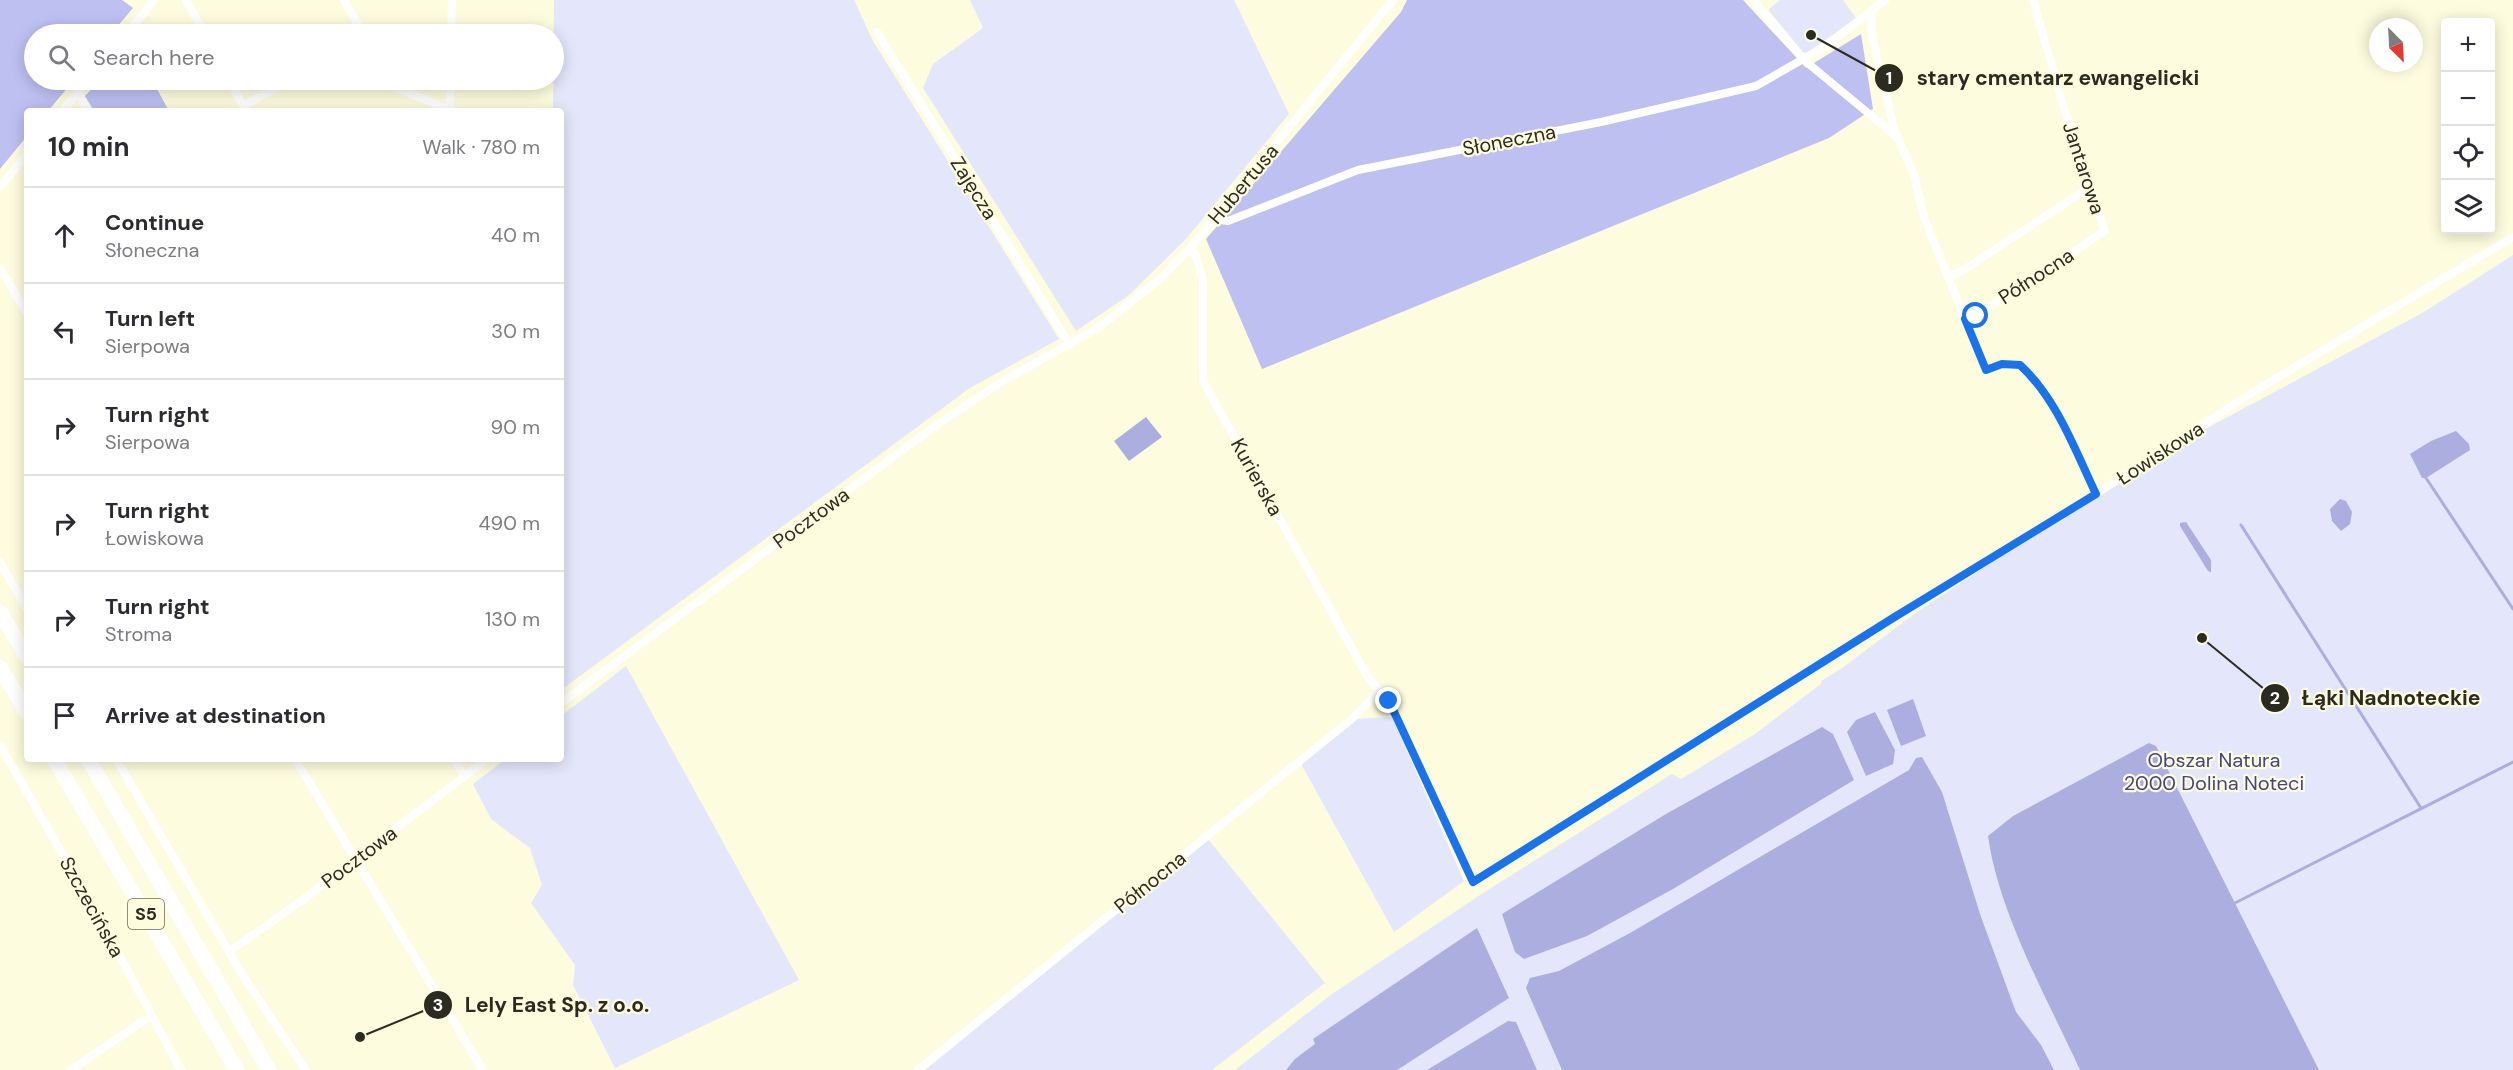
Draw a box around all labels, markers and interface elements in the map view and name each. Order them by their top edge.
north arrow [2369,18,2423,72]
map controls [2441,18,2495,234]
button: + [2441,18,2495,72]
search box [24,24,564,90]
icon: search [45,41,78,74]
text: Search here [93,43,214,72]
callout: stary cmentarz ewangelicki [1874,58,2211,97]
text: stary cmentarz ewangelicki [1917,64,2199,92]
text: 1 [1886,66,1892,90]
button: − [2441,72,2495,126]
street label: Słoneczna [1460,118,1558,162]
street label: Jantarowa [2057,119,2111,217]
button: locate [2441,126,2495,180]
text: 10 min [48,130,130,164]
text: Walk · 780 m [422,134,540,160]
street label: Hubertusa [1202,139,1284,229]
street label: Zajęcza [945,152,1003,224]
button: layers [2441,180,2495,234]
text: Continue [105,208,204,237]
icon: ahead [48,219,81,252]
text: 40 m [491,222,540,248]
text: Słoneczna [105,237,199,263]
street label: Północna [1993,242,2079,310]
route start [1962,302,1988,328]
text: Turn left [105,304,195,333]
icon: left [48,315,81,348]
text: 30 m [491,318,540,344]
text: Sierpowa [105,333,190,359]
text: Turn right [105,400,210,429]
icon: right [48,411,81,444]
text: 90 m [491,414,540,440]
street label: Łowiskowa [2111,415,2209,491]
text: Sierpowa [105,429,190,455]
street label: Kurierska [1225,434,1289,520]
street label: Pocztowa [768,482,854,554]
text: Turn right [105,496,210,525]
icon: right [48,507,81,540]
text: 490 m [478,510,540,536]
text: Łowiskowa [105,525,204,551]
text: Turn right [105,592,210,621]
icon: right [48,603,81,636]
text: 130 m [485,606,540,632]
text: Stroma [105,621,172,647]
callout: Łąki Nadnoteckie [2260,678,2493,717]
text: Łąki Nadnoteckie [2302,684,2480,712]
text: 2 [2270,686,2280,710]
route end [1375,687,1401,713]
icon: arrive [48,699,81,732]
text: Arrive at destination [105,701,326,730]
park label: Obszar Natura 2000 Dolina Noteci [2124,747,2304,796]
street label: Pocztowa [316,820,402,894]
street label: Północna [1109,845,1191,919]
street label: Szczecińska [54,852,130,962]
road number: S5 [128,899,164,929]
callout: Lely East Sp. z o.o. [423,985,662,1024]
text: Lely East Sp. z o.o. [465,991,649,1019]
text: 3 [433,993,443,1017]

